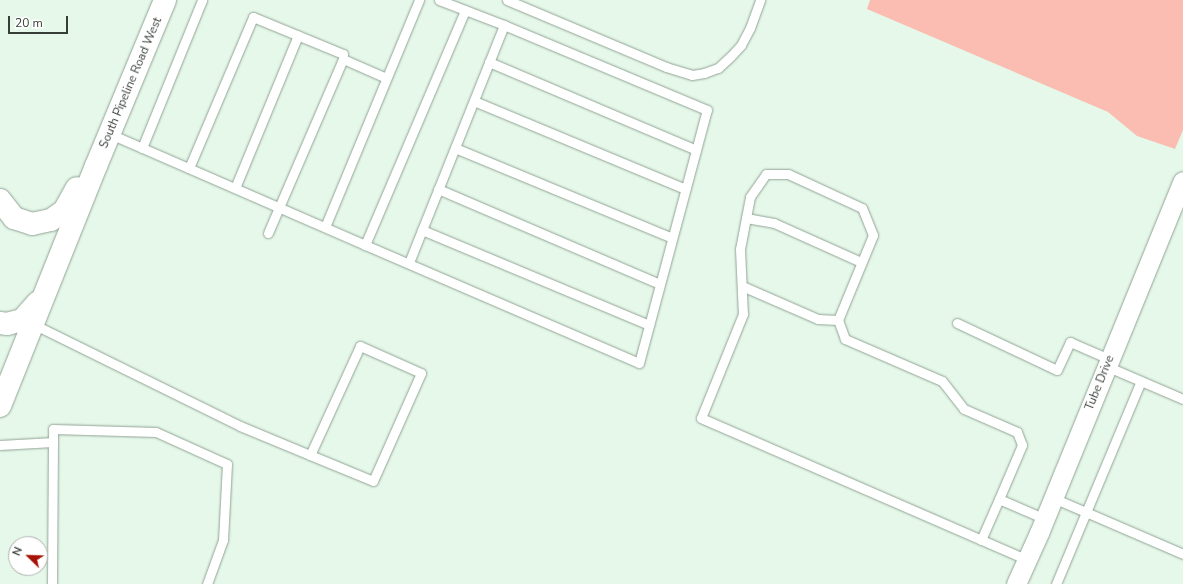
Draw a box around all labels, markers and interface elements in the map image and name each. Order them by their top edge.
scale bar [10,8,70,34]
text: 20 m [15,15,43,31]
street label: South Pipeline Road West [97,15,165,151]
street label: Tube Drive [1082,353,1118,413]
north arrow [8,536,48,576]
text: N [9,545,26,558]

